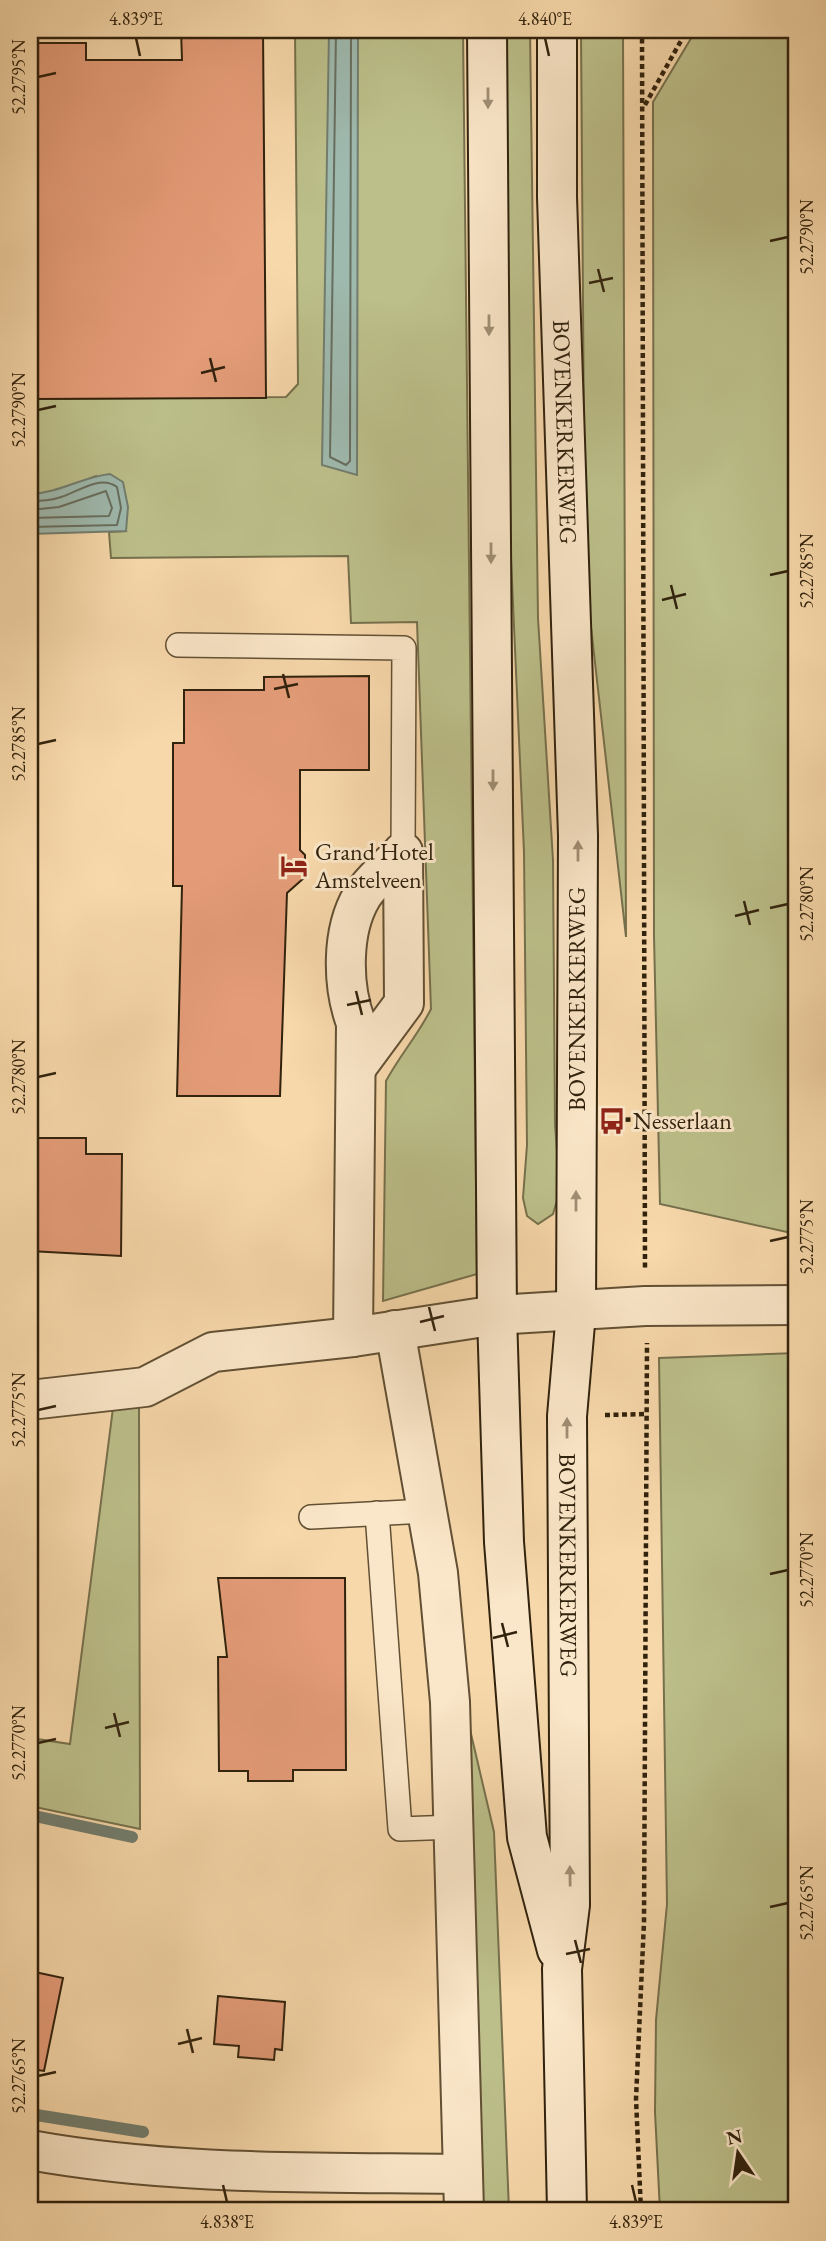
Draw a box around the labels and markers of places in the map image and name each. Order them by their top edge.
place label: Grand Hotel Amstelveen [314,836,434,895]
hotel icon: Grand Hotel Amstelveen [279,851,309,881]
place label: Nesserlaan [633,1105,732,1136]
bus stop icon: Nesserlaan [597,1106,627,1136]

